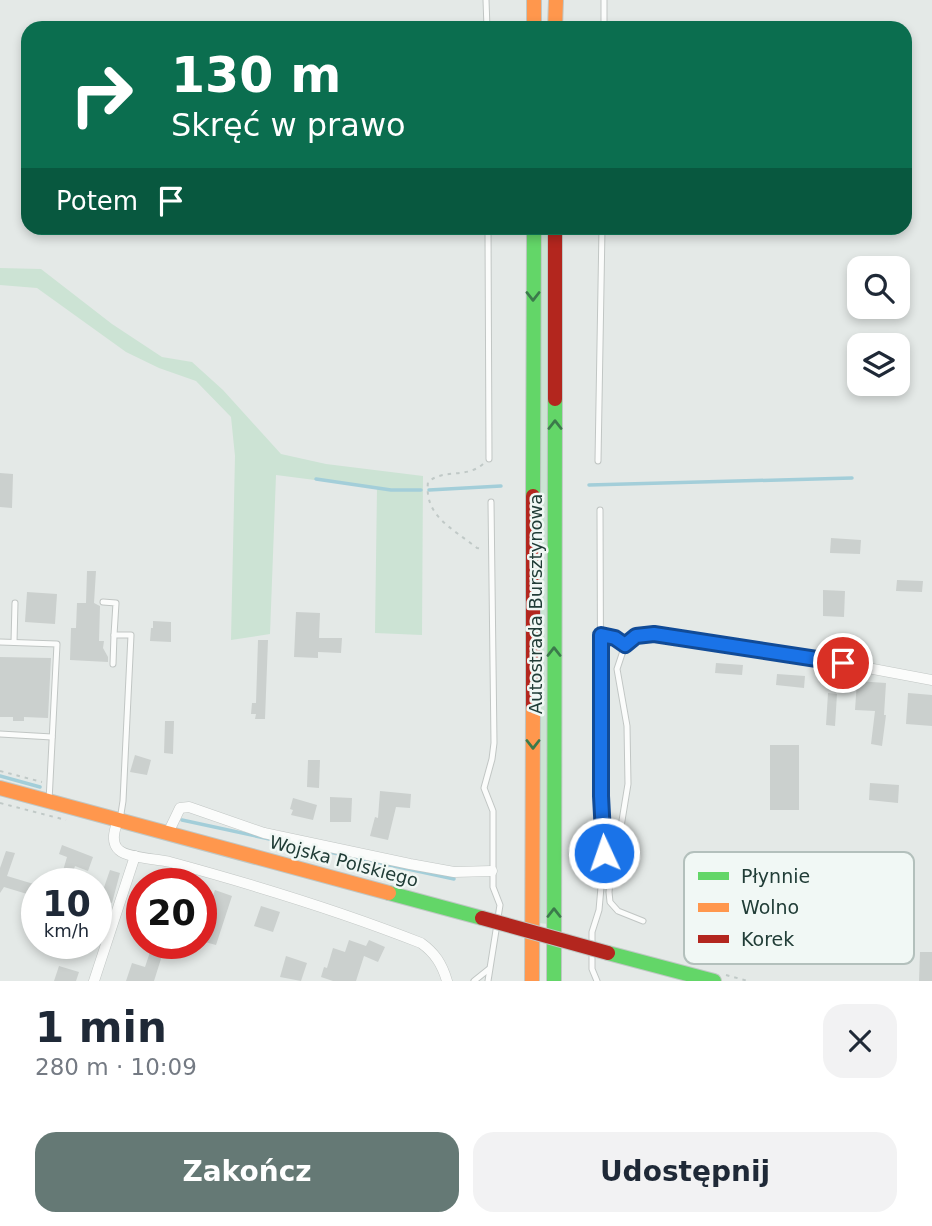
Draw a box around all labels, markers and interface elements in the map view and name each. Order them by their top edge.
text: 130 m [171,47,341,104]
icon: right [56,49,147,140]
text: Skręć w prawo [171,106,406,144]
icon: arrive [152,182,190,220]
text: Potem [56,186,138,216]
map controls [847,256,910,396]
button: search [847,256,910,319]
one-way arrow [525,291,541,301]
button: layers [847,333,910,396]
one-way arrow [547,419,563,430]
street label: Autostrada Bursztynowa [525,494,546,714]
pin [813,633,873,693]
icon: arrive [824,644,862,682]
one-way arrow [546,647,562,657]
one-way arrow [525,739,541,749]
position arrow [567,816,641,890]
street label: Wojska Polskiego [267,831,421,891]
legend [684,852,914,964]
text: Płynnie [741,865,810,887]
speed limit sign: 20 [126,868,217,959]
text: 10 [42,884,91,924]
text: Wolno [741,896,799,918]
one-way arrow [546,907,562,918]
text: km/h [44,920,89,941]
text: Korek [741,928,794,950]
text: 1 min [35,1003,167,1052]
button: close [823,1004,897,1078]
text: 280 m · 10:09 [35,1054,197,1080]
button: Zakończ [35,1132,459,1212]
button: Udostępnij [473,1132,897,1212]

